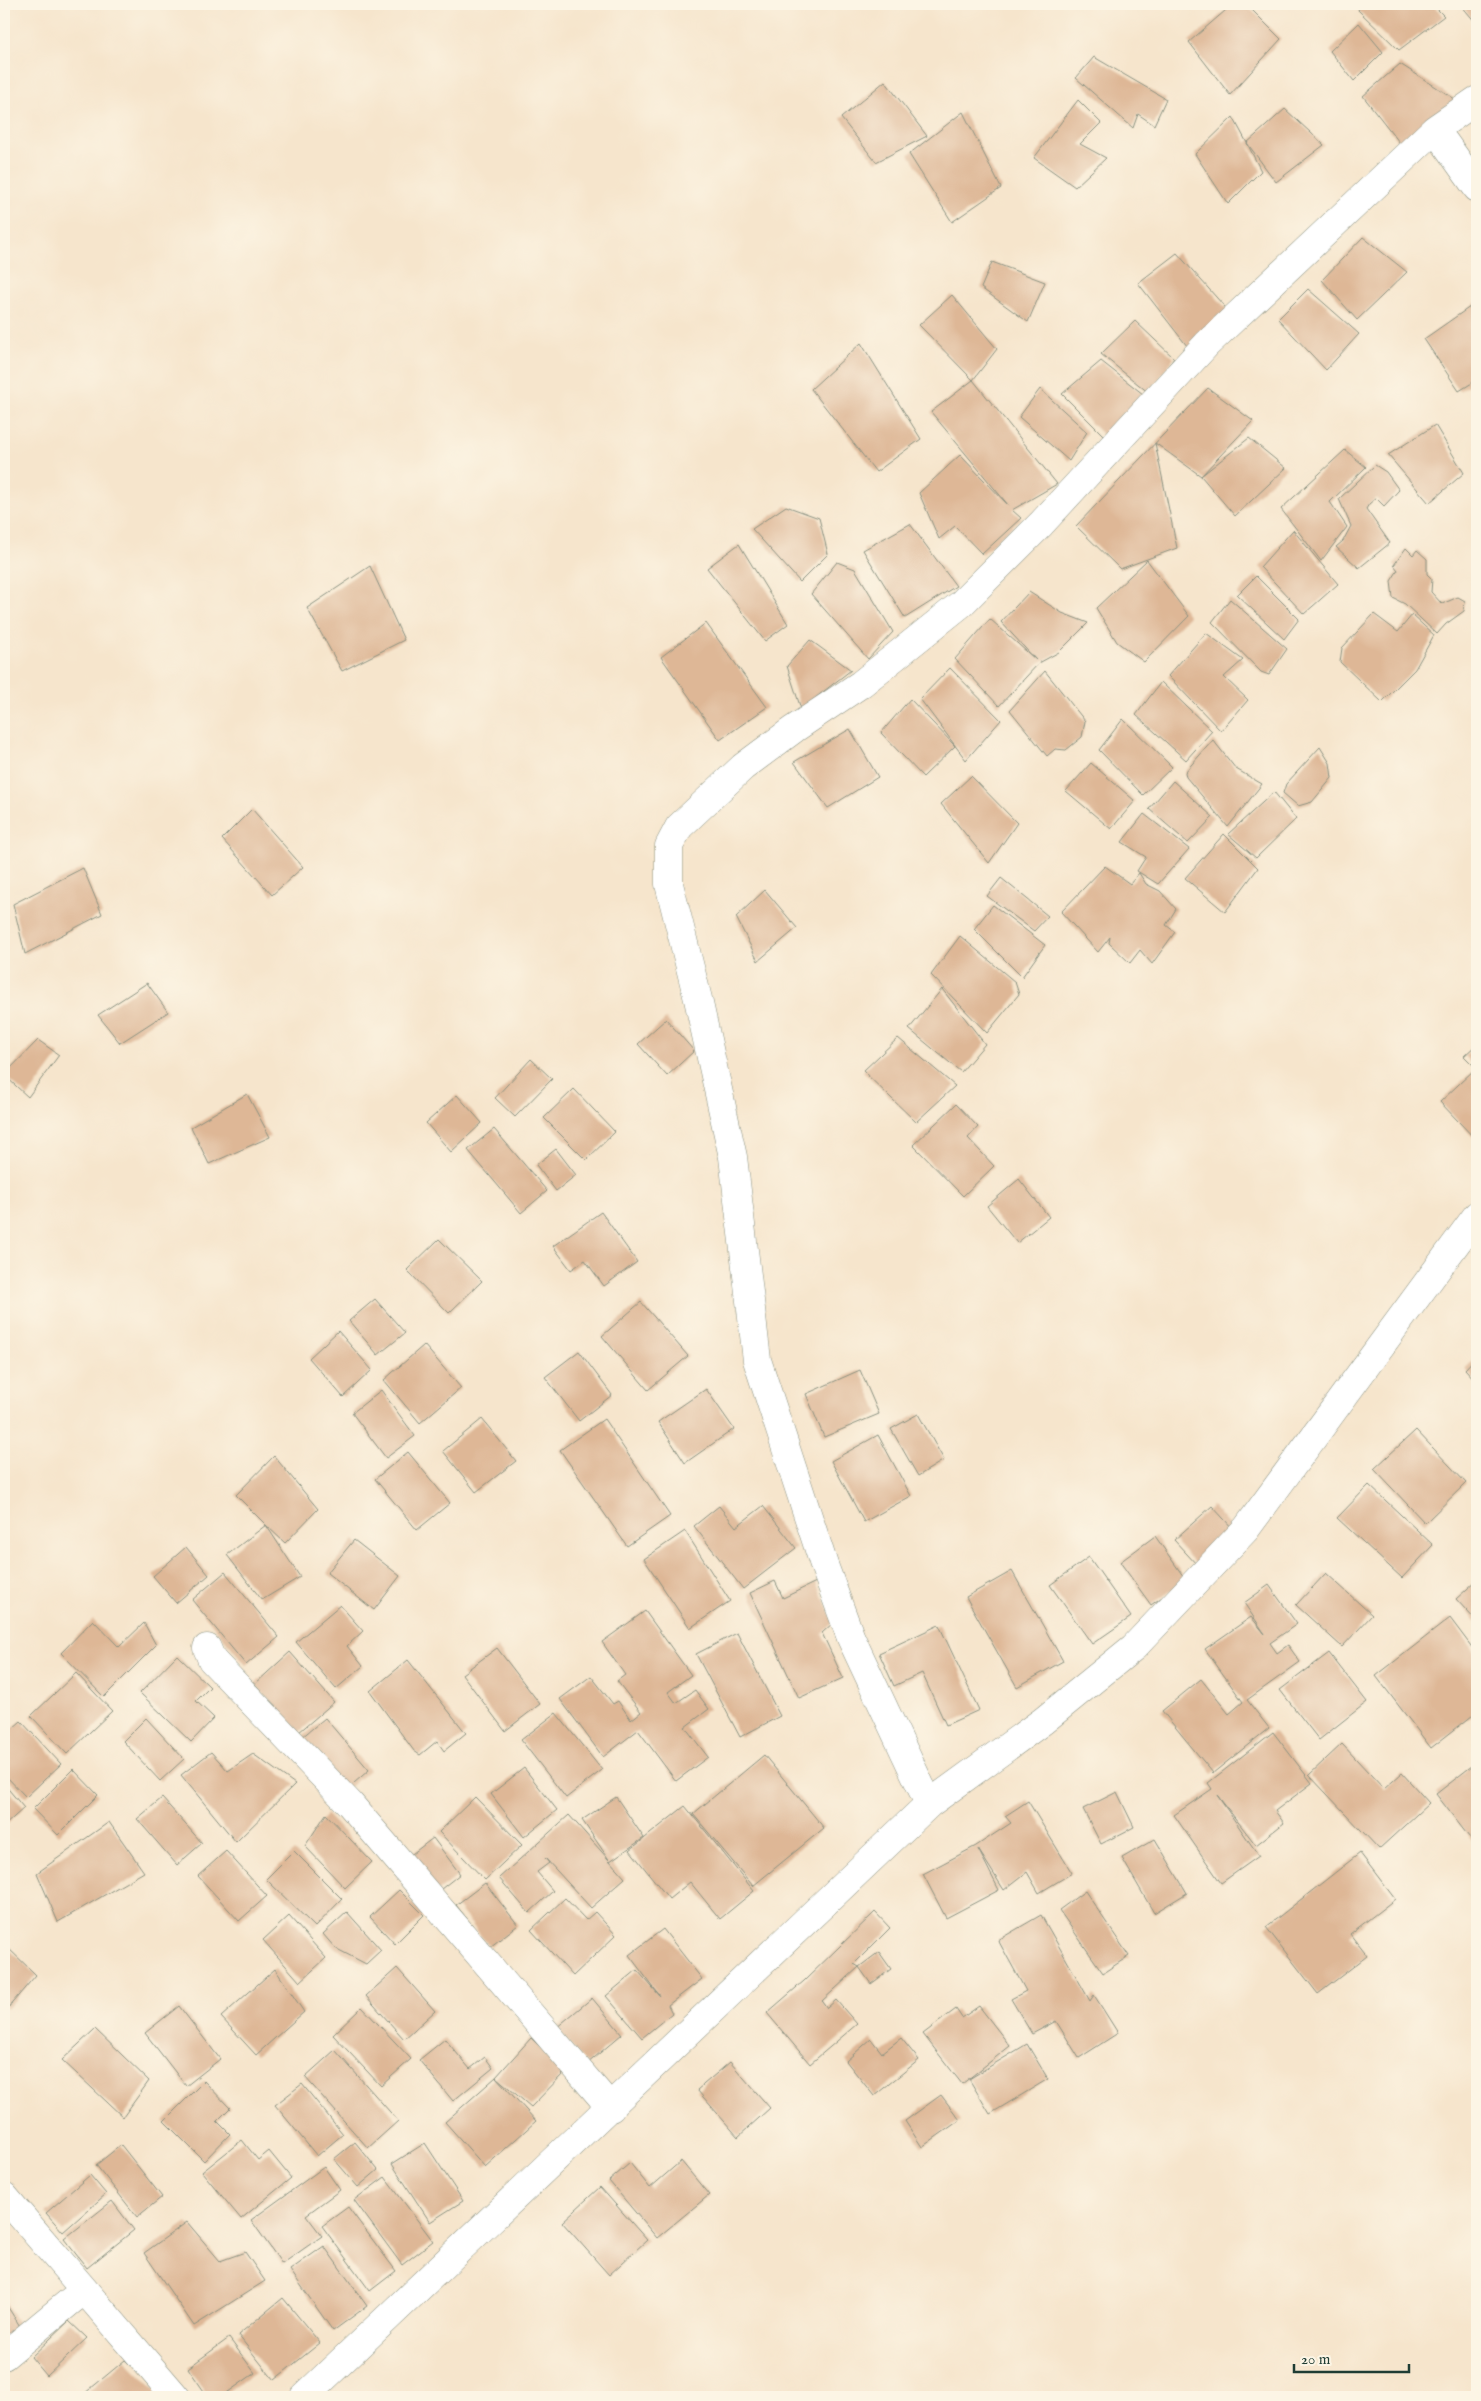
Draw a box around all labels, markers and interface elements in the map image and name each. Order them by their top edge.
scale bar [1294,2341,1408,2373]
text: 20 m [1301,2350,1331,2369]

